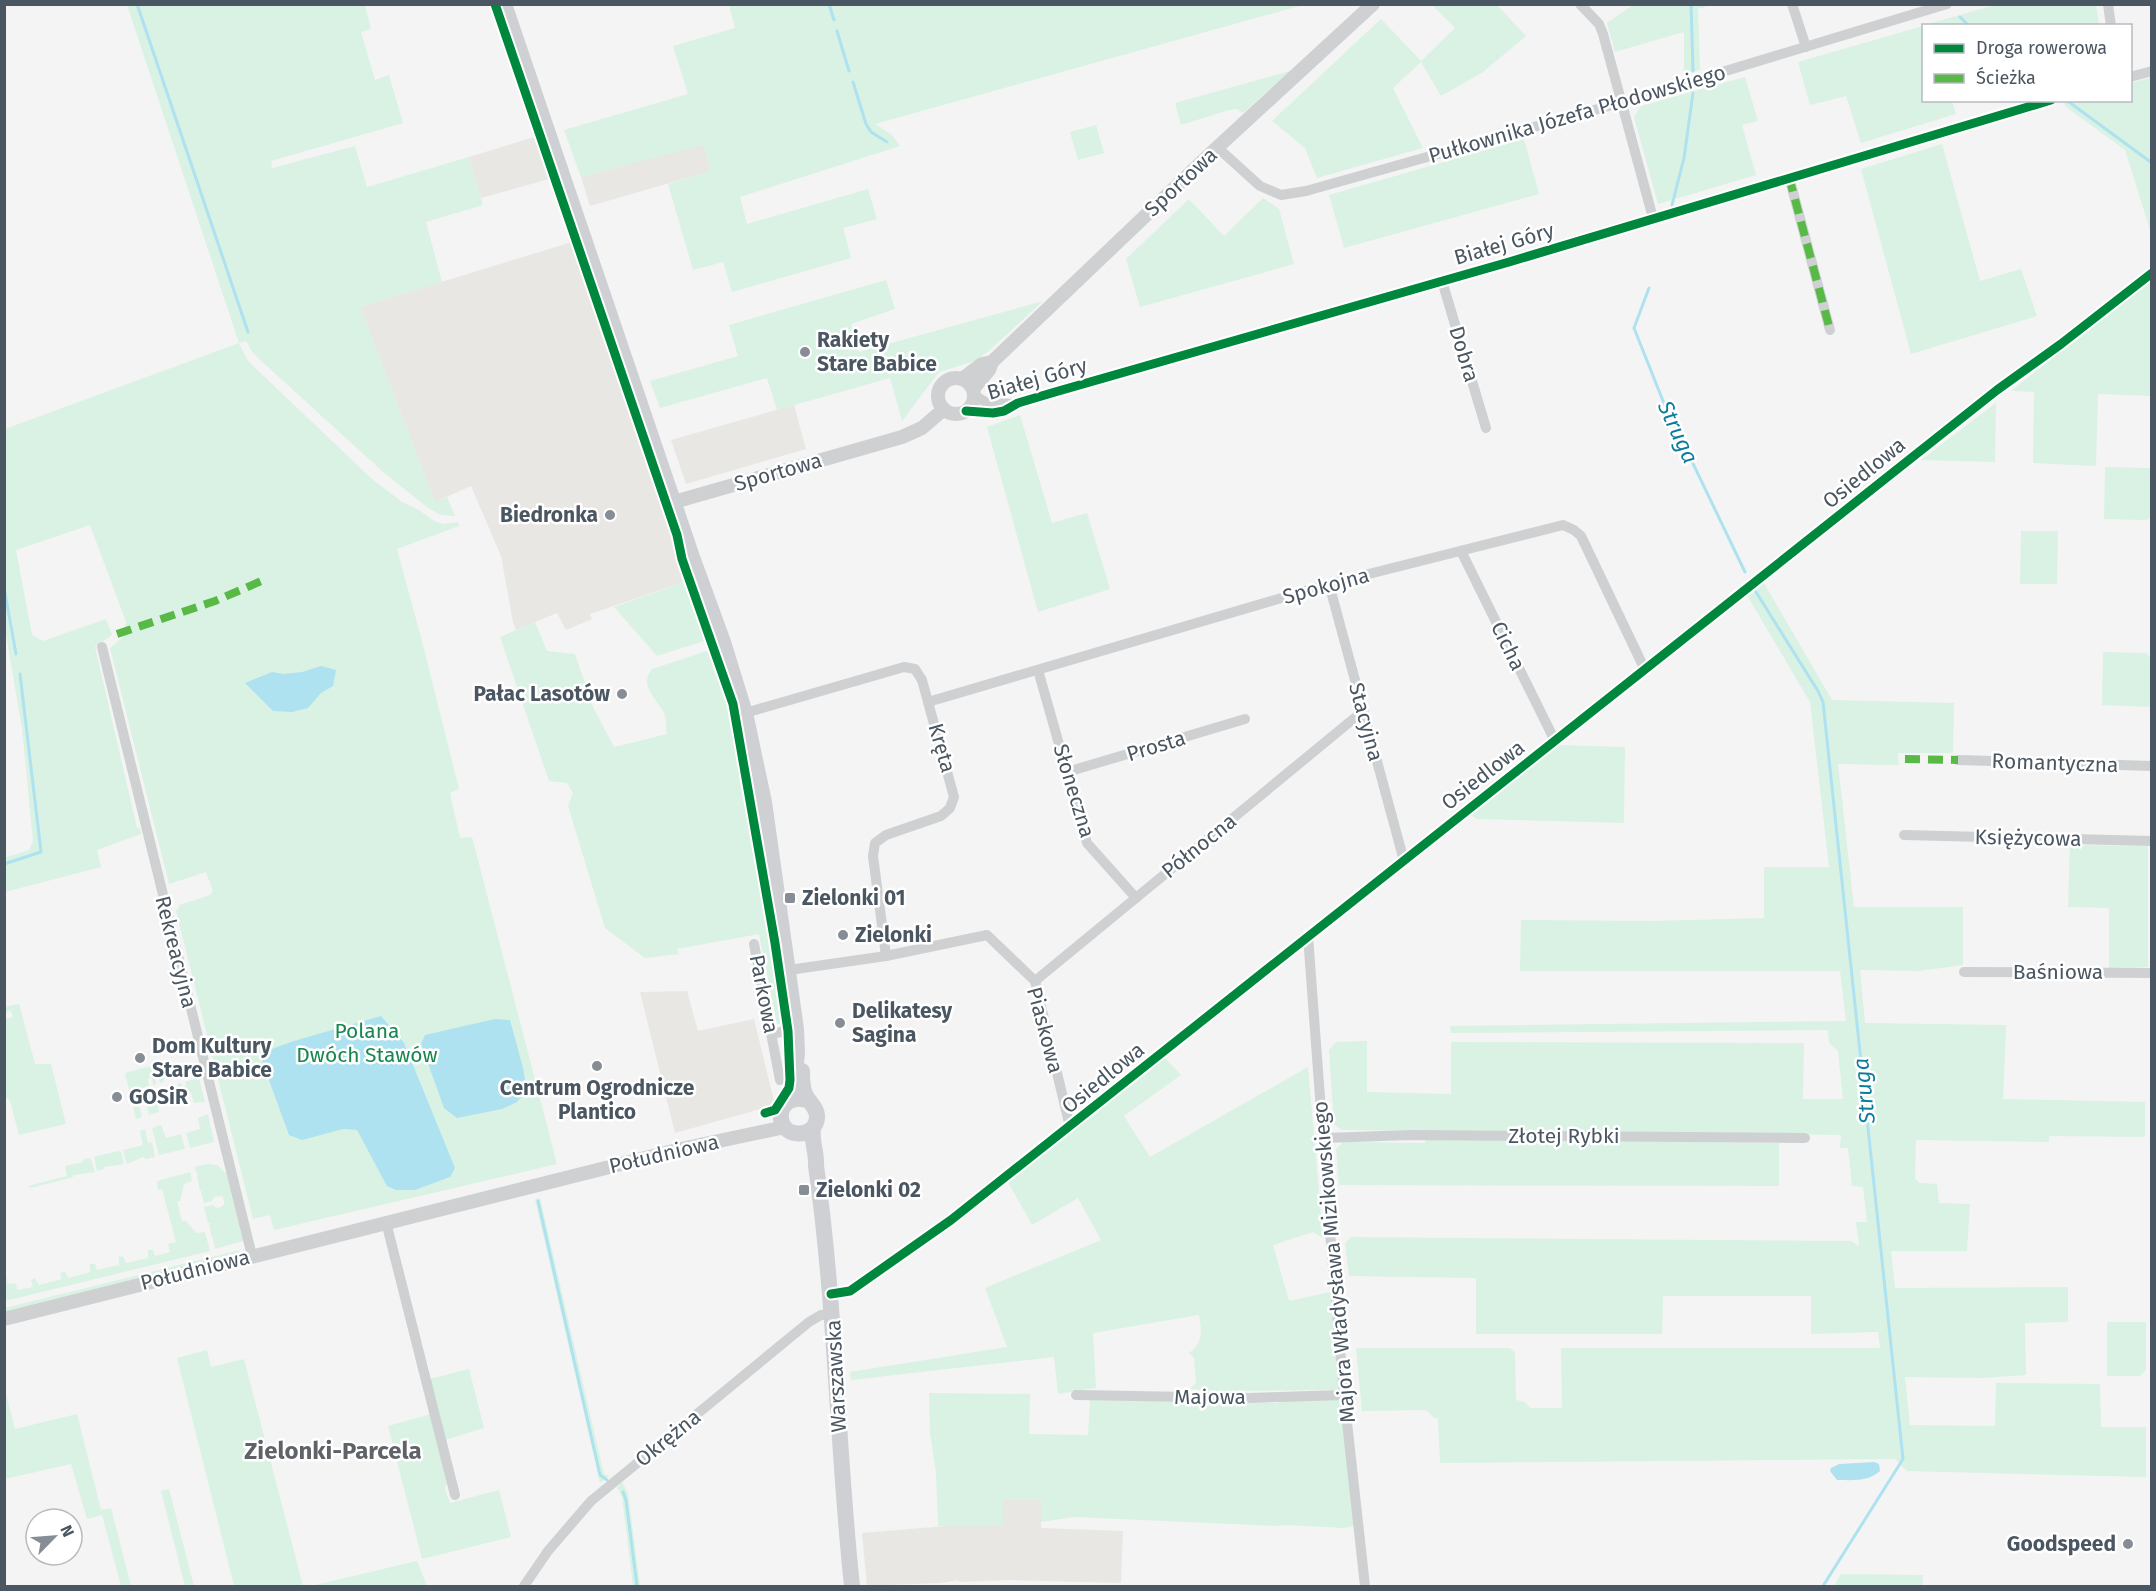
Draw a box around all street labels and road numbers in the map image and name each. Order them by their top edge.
street label: Pułkownika Józefa Płodowskiego [1425,59,1729,169]
street label: Sportowa [1139,142,1223,222]
street label: Białej Góry [1451,217,1558,271]
street label: Dobra [1443,323,1485,385]
street label: Białej Góry [984,352,1091,406]
street label: Osiedlowa [1817,432,1911,514]
street label: Sportowa [731,447,825,497]
street label: Spokojna [1280,562,1372,610]
street label: Cicha [1485,617,1531,675]
street label: Stacyjna [1343,680,1389,764]
street label: Kręta [923,720,961,776]
street label: Prosta [1123,725,1189,767]
street label: Osiedlowa [1436,734,1530,816]
street label: Słoneczna [1047,741,1101,841]
street label: Romantyczna [1991,748,2119,778]
street label: Północna [1156,808,1242,884]
street label: Księżycowa [1974,824,2082,852]
street label: Rekreacyjna [150,893,202,1011]
street label: Parkowa [744,952,784,1036]
street label: Baśniowa [2013,959,2103,985]
street label: Piaskowa [1021,984,1069,1076]
street label: Osiedlowa [1056,1037,1150,1119]
street label: Majora Władysława Mizikowskiego [1307,1100,1361,1424]
street label: Złotej Rybki [1508,1123,1620,1149]
street label: Południowa [607,1129,721,1179]
street label: Południowa [138,1244,252,1296]
street label: Warszawska [820,1319,852,1433]
street label: Majowa [1174,1384,1246,1410]
street label: Okrężna [630,1404,706,1472]

